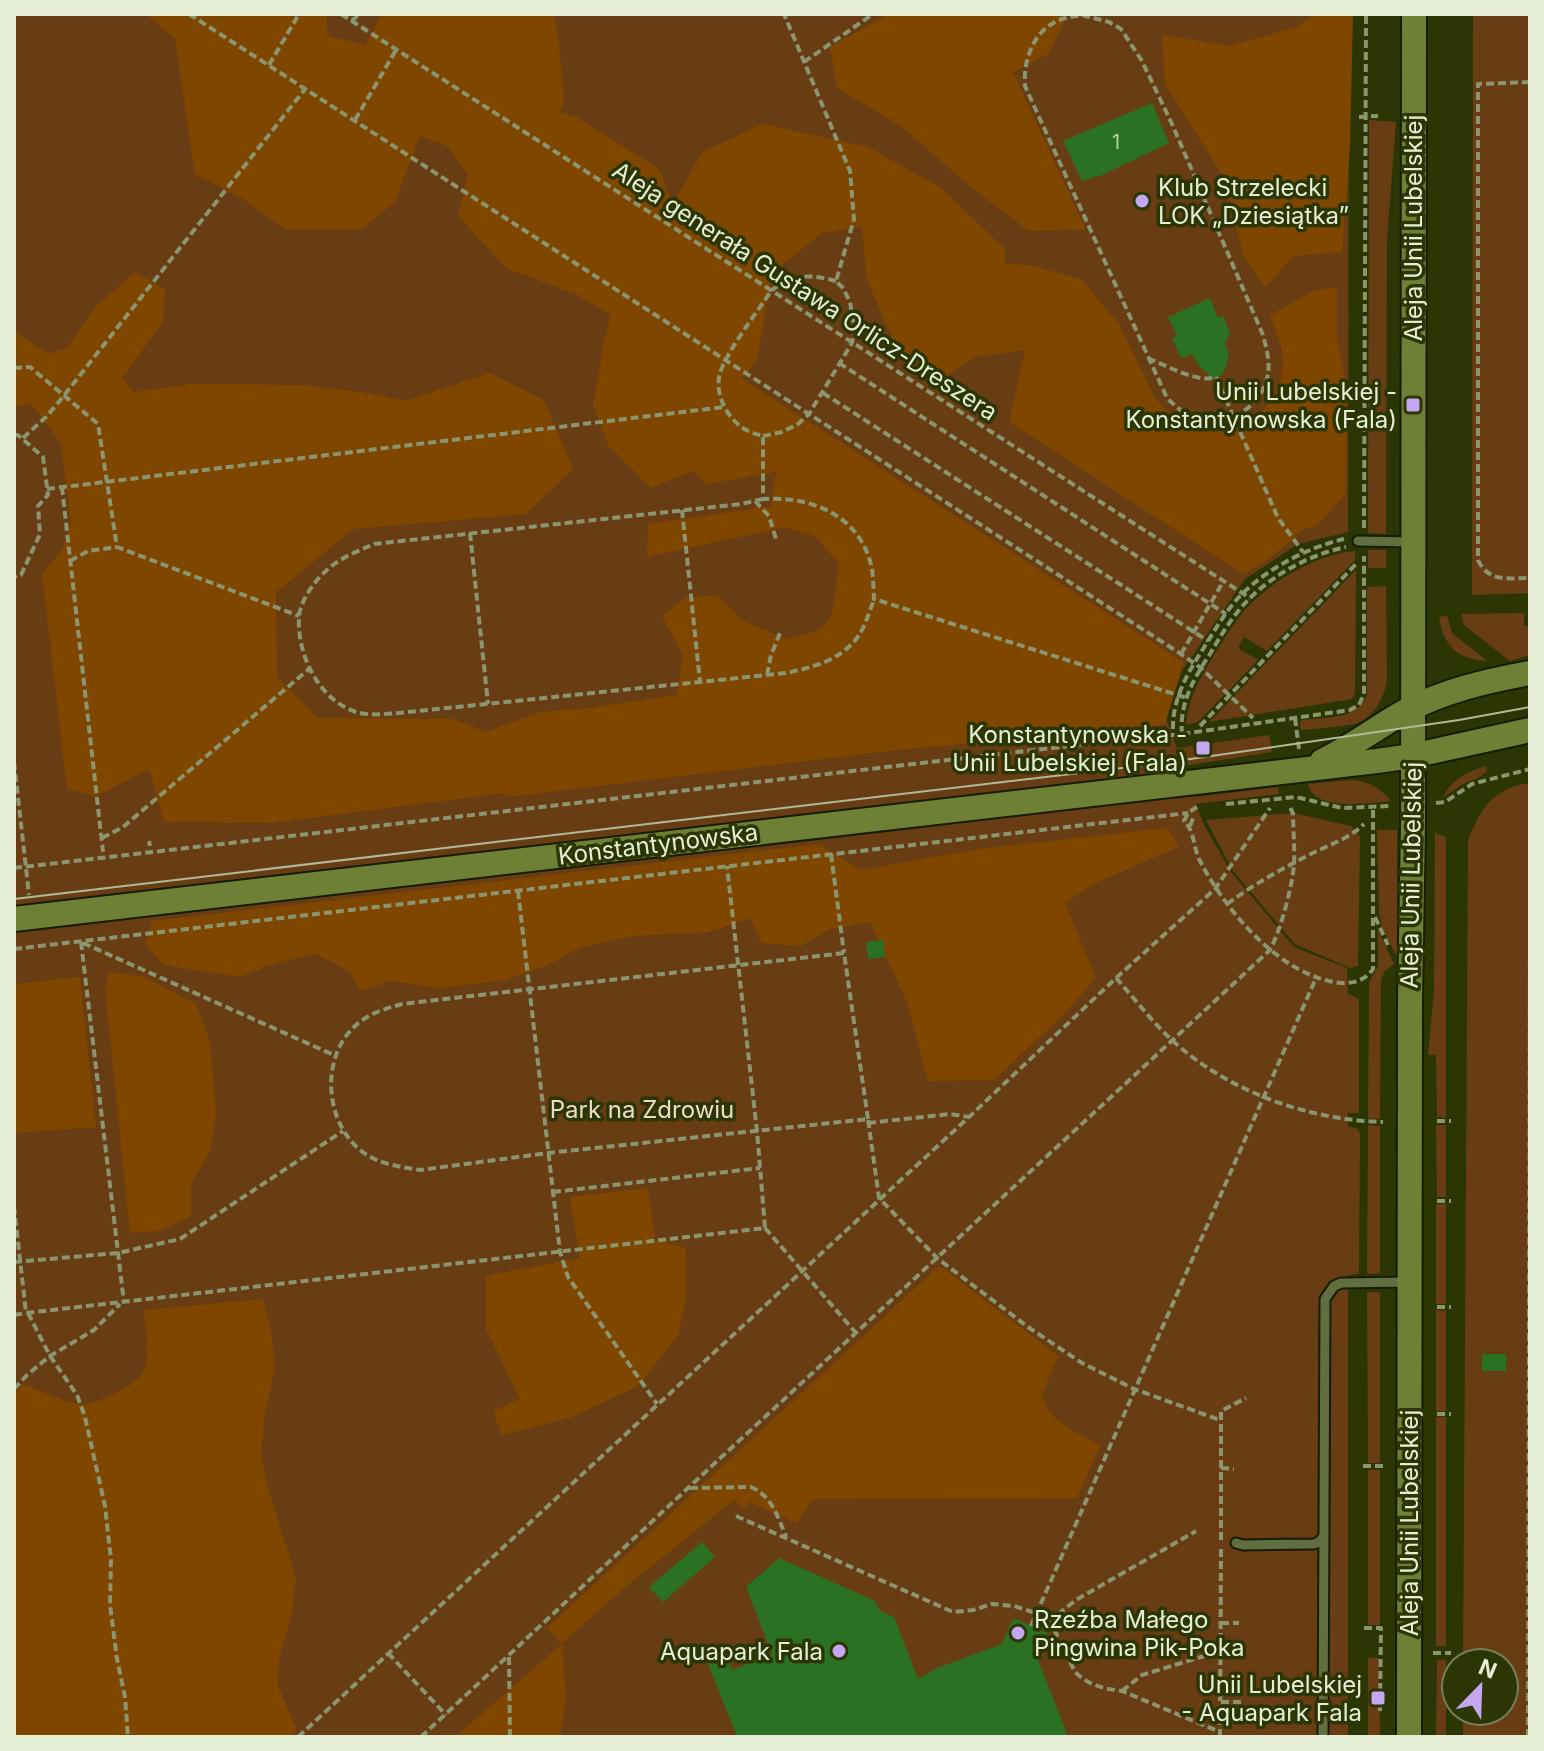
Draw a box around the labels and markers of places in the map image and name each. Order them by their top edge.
place label: Klub Strzelecki LOK „Dziesiątka” [1158,173,1349,230]
marker: Klub Strzelecki LOK „Dziesiątka” [1133,192,1151,210]
place label: Unii Lubelskiej - Konstantynowska (Fala) [1125,377,1397,434]
marker: Unii Lubelskiej - Konstantynowska (Fala) [1404,396,1422,414]
place label: Konstantynowska - Unii Lubelskiej (Fala) [952,720,1187,777]
marker: Konstantynowska - Unii Lubelskiej (Fala) [1194,739,1212,757]
place label: Rzeźba Małego Pingwina Pik-Poka [1034,1605,1244,1662]
marker: Rzeźba Małego Pingwina Pik-Poka [1009,1624,1027,1642]
place label: Aquapark Fala [660,1637,823,1666]
marker: Aquapark Fala [830,1642,848,1660]
place label: Unii Lubelskiej - Aquapark Fala [1181,1670,1362,1727]
marker: Unii Lubelskiej - Aquapark Fala [1369,1689,1387,1707]

